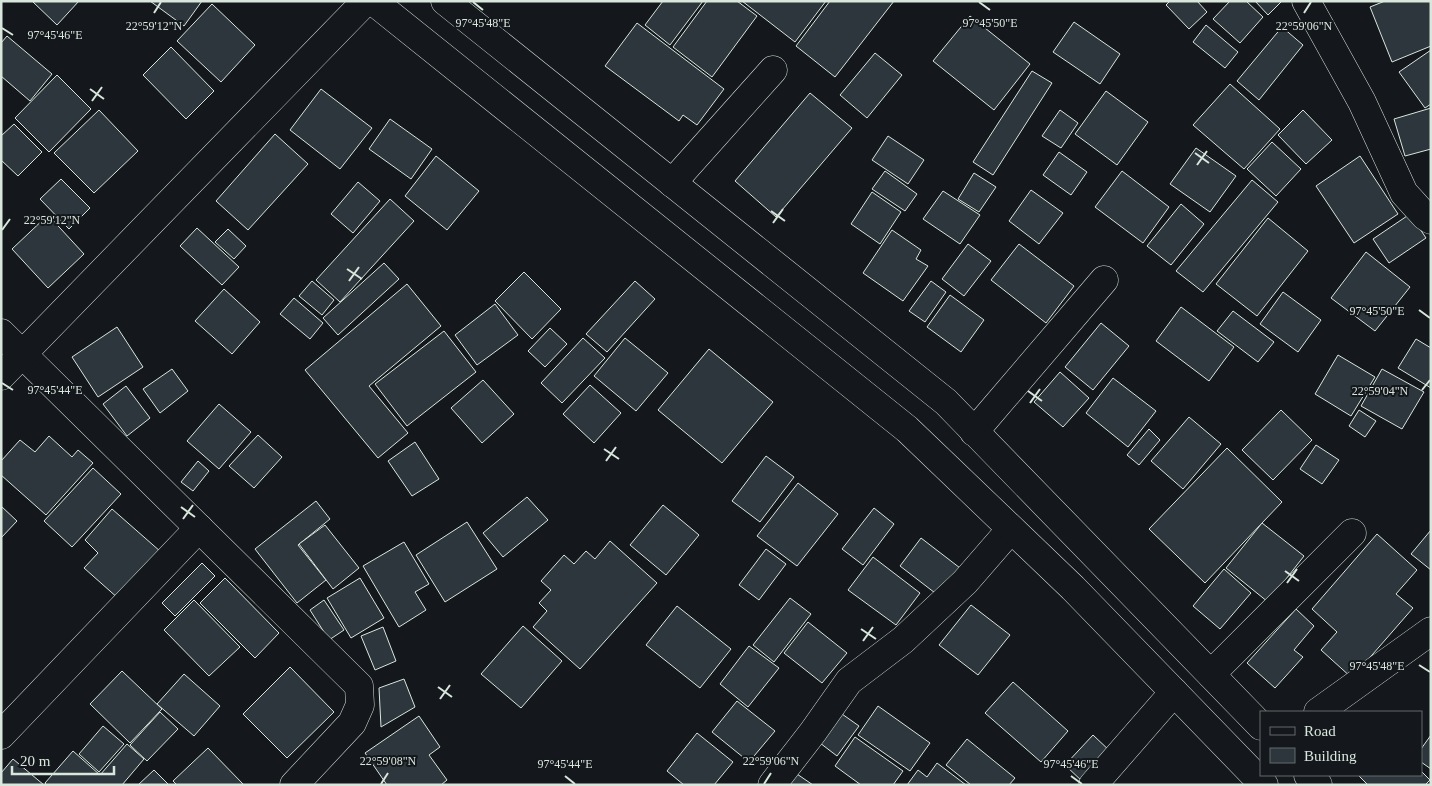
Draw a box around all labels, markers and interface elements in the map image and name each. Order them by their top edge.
text: 97°45'48"E [455,16,511,30]
text: 97°45'50"E [962,16,1018,30]
text: 22°59'12"N [126,19,183,33]
text: 22°59'06"N [1276,19,1333,33]
text: 97°45'46"E [27,28,83,42]
text: 22°59'12"N [24,213,81,227]
text: 97°45'50"E [1349,304,1405,318]
text: 97°45'44"E [27,383,83,397]
text: 22°59'04"N [1352,384,1409,398]
text: 97°45'48"E [1349,659,1405,673]
legend [1260,711,1422,776]
text: Road [1304,723,1336,739]
scale bar [12,744,115,776]
text: Building [1304,748,1357,764]
text: 20 m [20,753,51,769]
text: 22°59'08"N [360,754,417,768]
text: 22°59'06"N [743,754,800,768]
text: 97°45'44"E [537,757,593,771]
text: 97°45'46"E [1043,757,1099,771]

